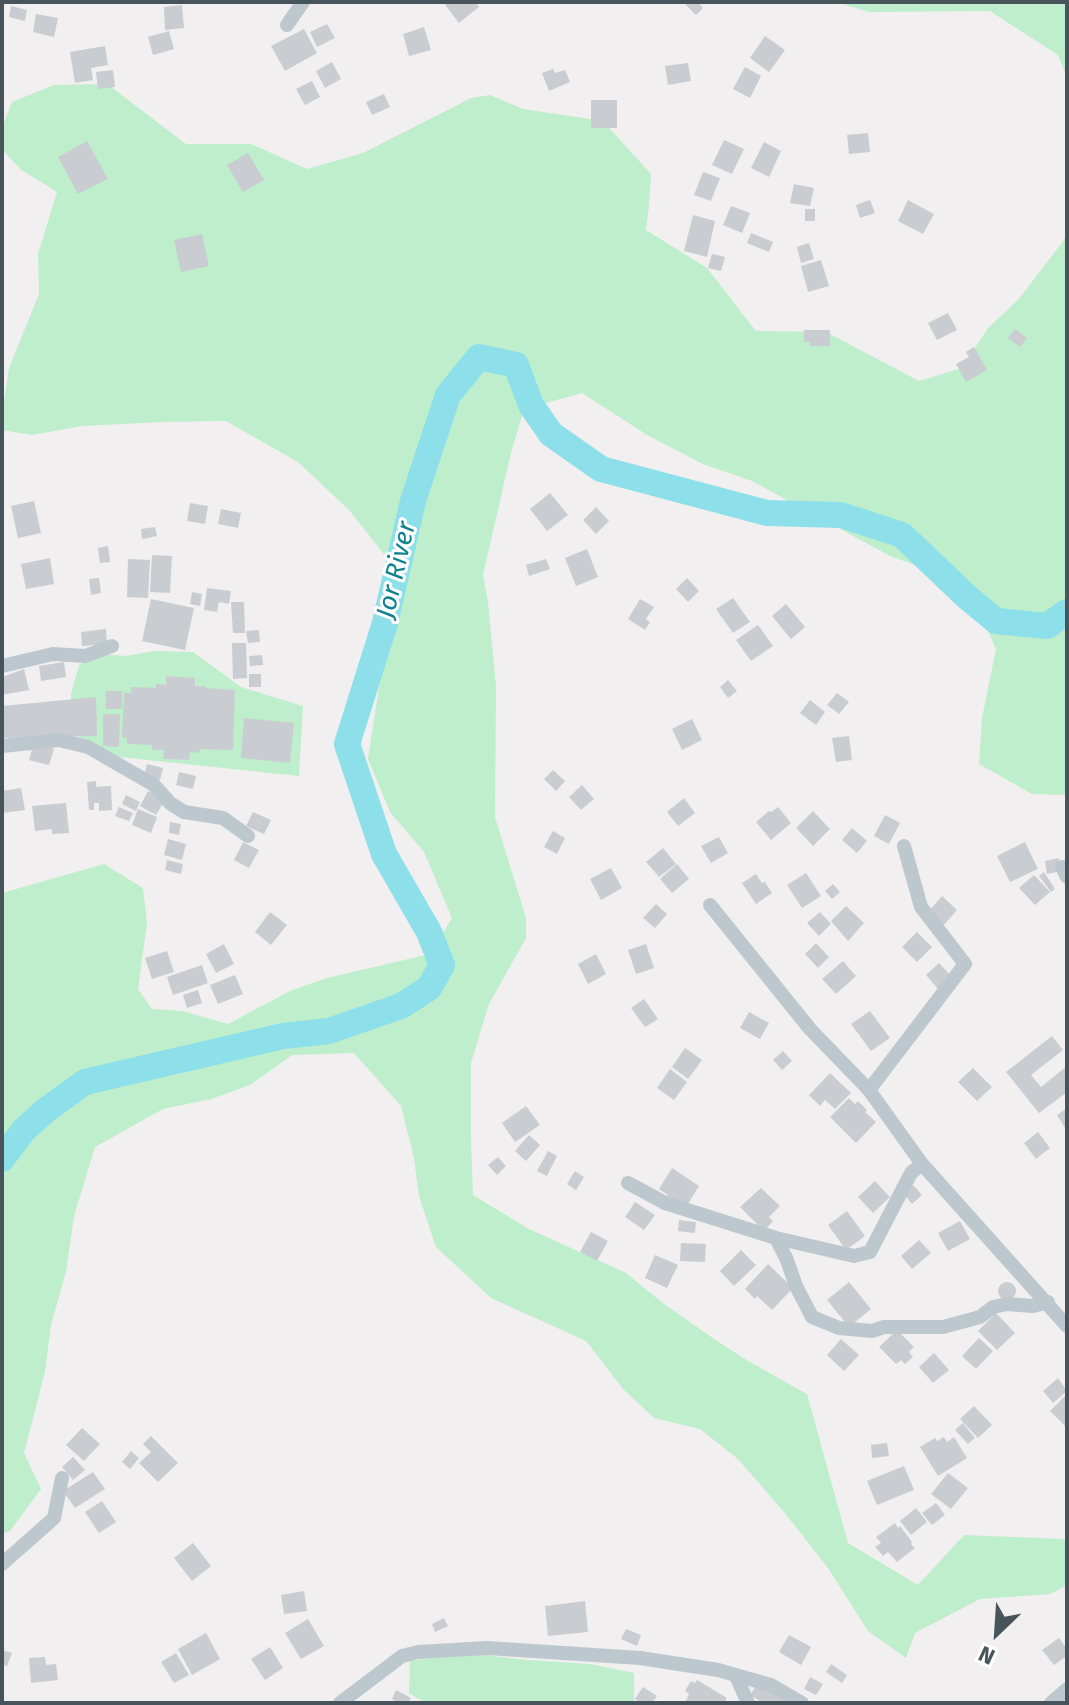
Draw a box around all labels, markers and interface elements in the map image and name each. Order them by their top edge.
water label: Jor River [371,519,423,621]
north arrow [957,1593,1037,1673]
text: N [974,1640,999,1671]

